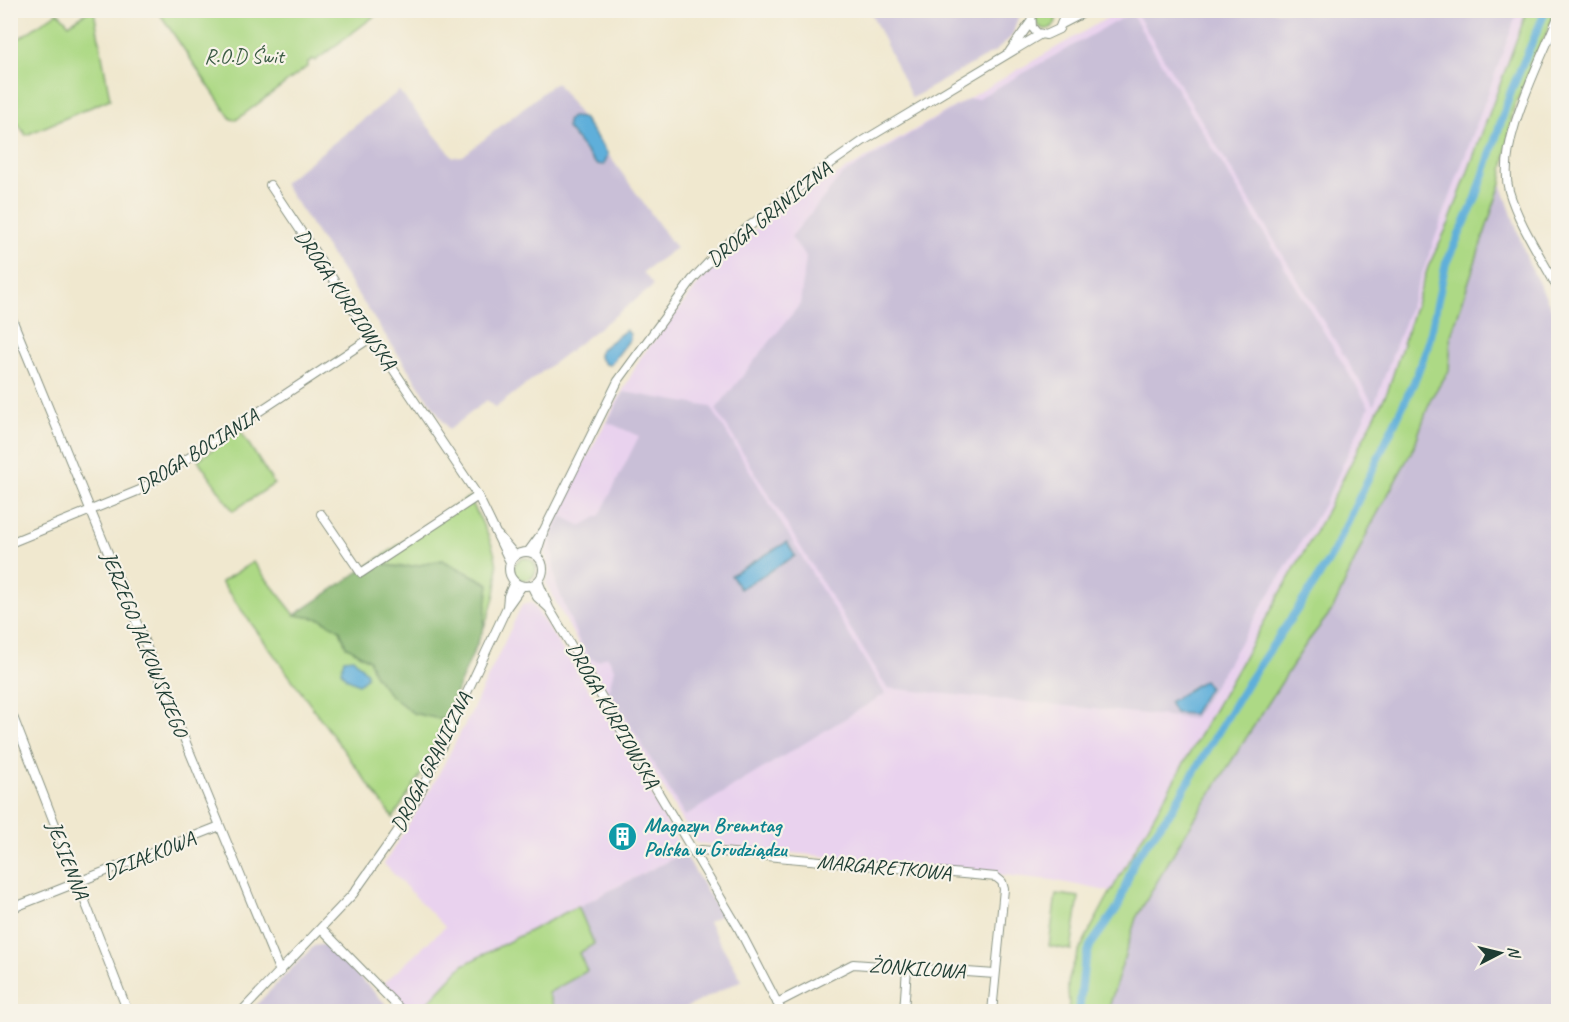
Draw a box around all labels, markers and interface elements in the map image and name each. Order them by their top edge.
park label: R.O.D Świt [204,43,286,69]
street label: DROGA GRANICZNA [702,156,837,272]
street label: DROGA KURPIOWSKA [289,224,403,375]
street label: DROGA BOCIANIA [131,402,264,499]
street label: JERZEGO JALKOWSKIEGO [96,547,195,743]
street label: DROGA KURPIOWSKA [561,637,665,793]
street label: DROGA GRANICZNA [385,688,477,836]
place label: Magazyn Brenntag Polska w Grudziądzu [644,812,789,862]
street label: JESIENNA [41,817,95,904]
building icon: Magazyn Brenntag Polska w Grudziądzu [607,821,639,853]
street label: DZIAŁKOWA [99,825,199,885]
street label: MARGARETKOWA [816,848,953,886]
north arrow [1470,923,1530,983]
text: N [1503,945,1525,960]
street label: ŻONKILOWA [868,952,967,984]

